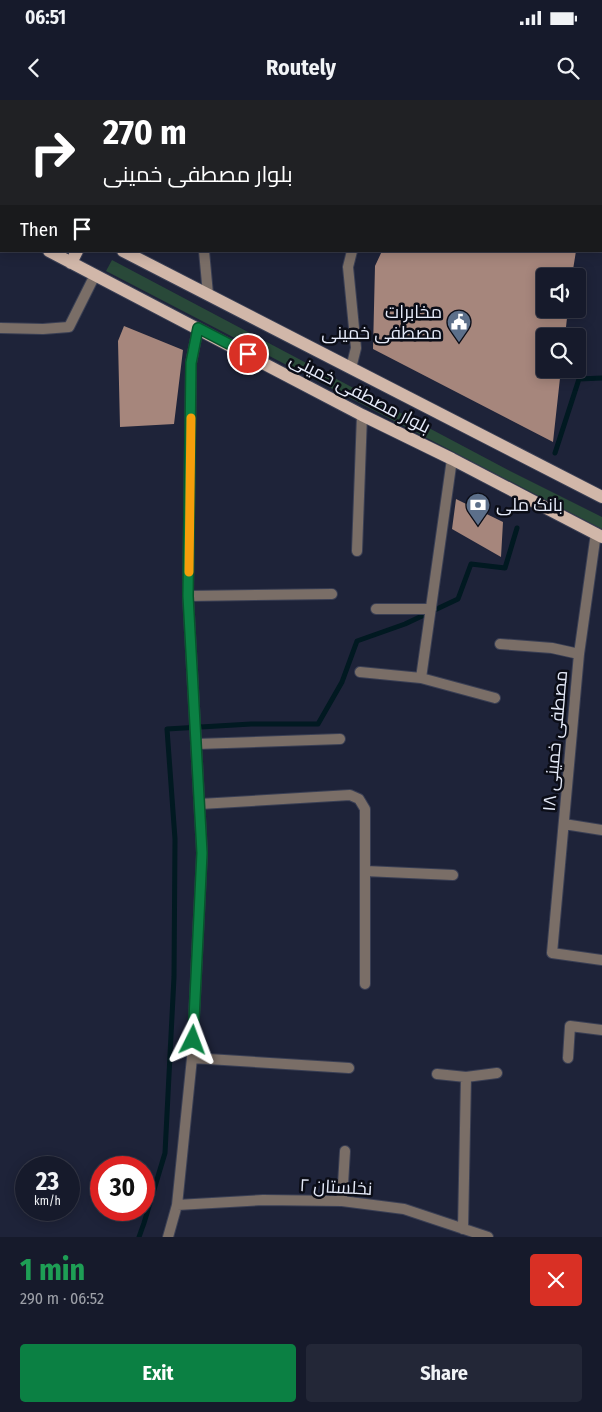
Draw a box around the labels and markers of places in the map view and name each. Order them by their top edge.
place label: مخابرات مصطفی خمینی [321,301,442,344]
public building icon: مخابرات مصطفی خمینی [446,309,472,343]
pin [227,333,269,375]
bank icon: بانک ملی [465,492,491,526]
place label: بانک ملی [496,494,563,516]

